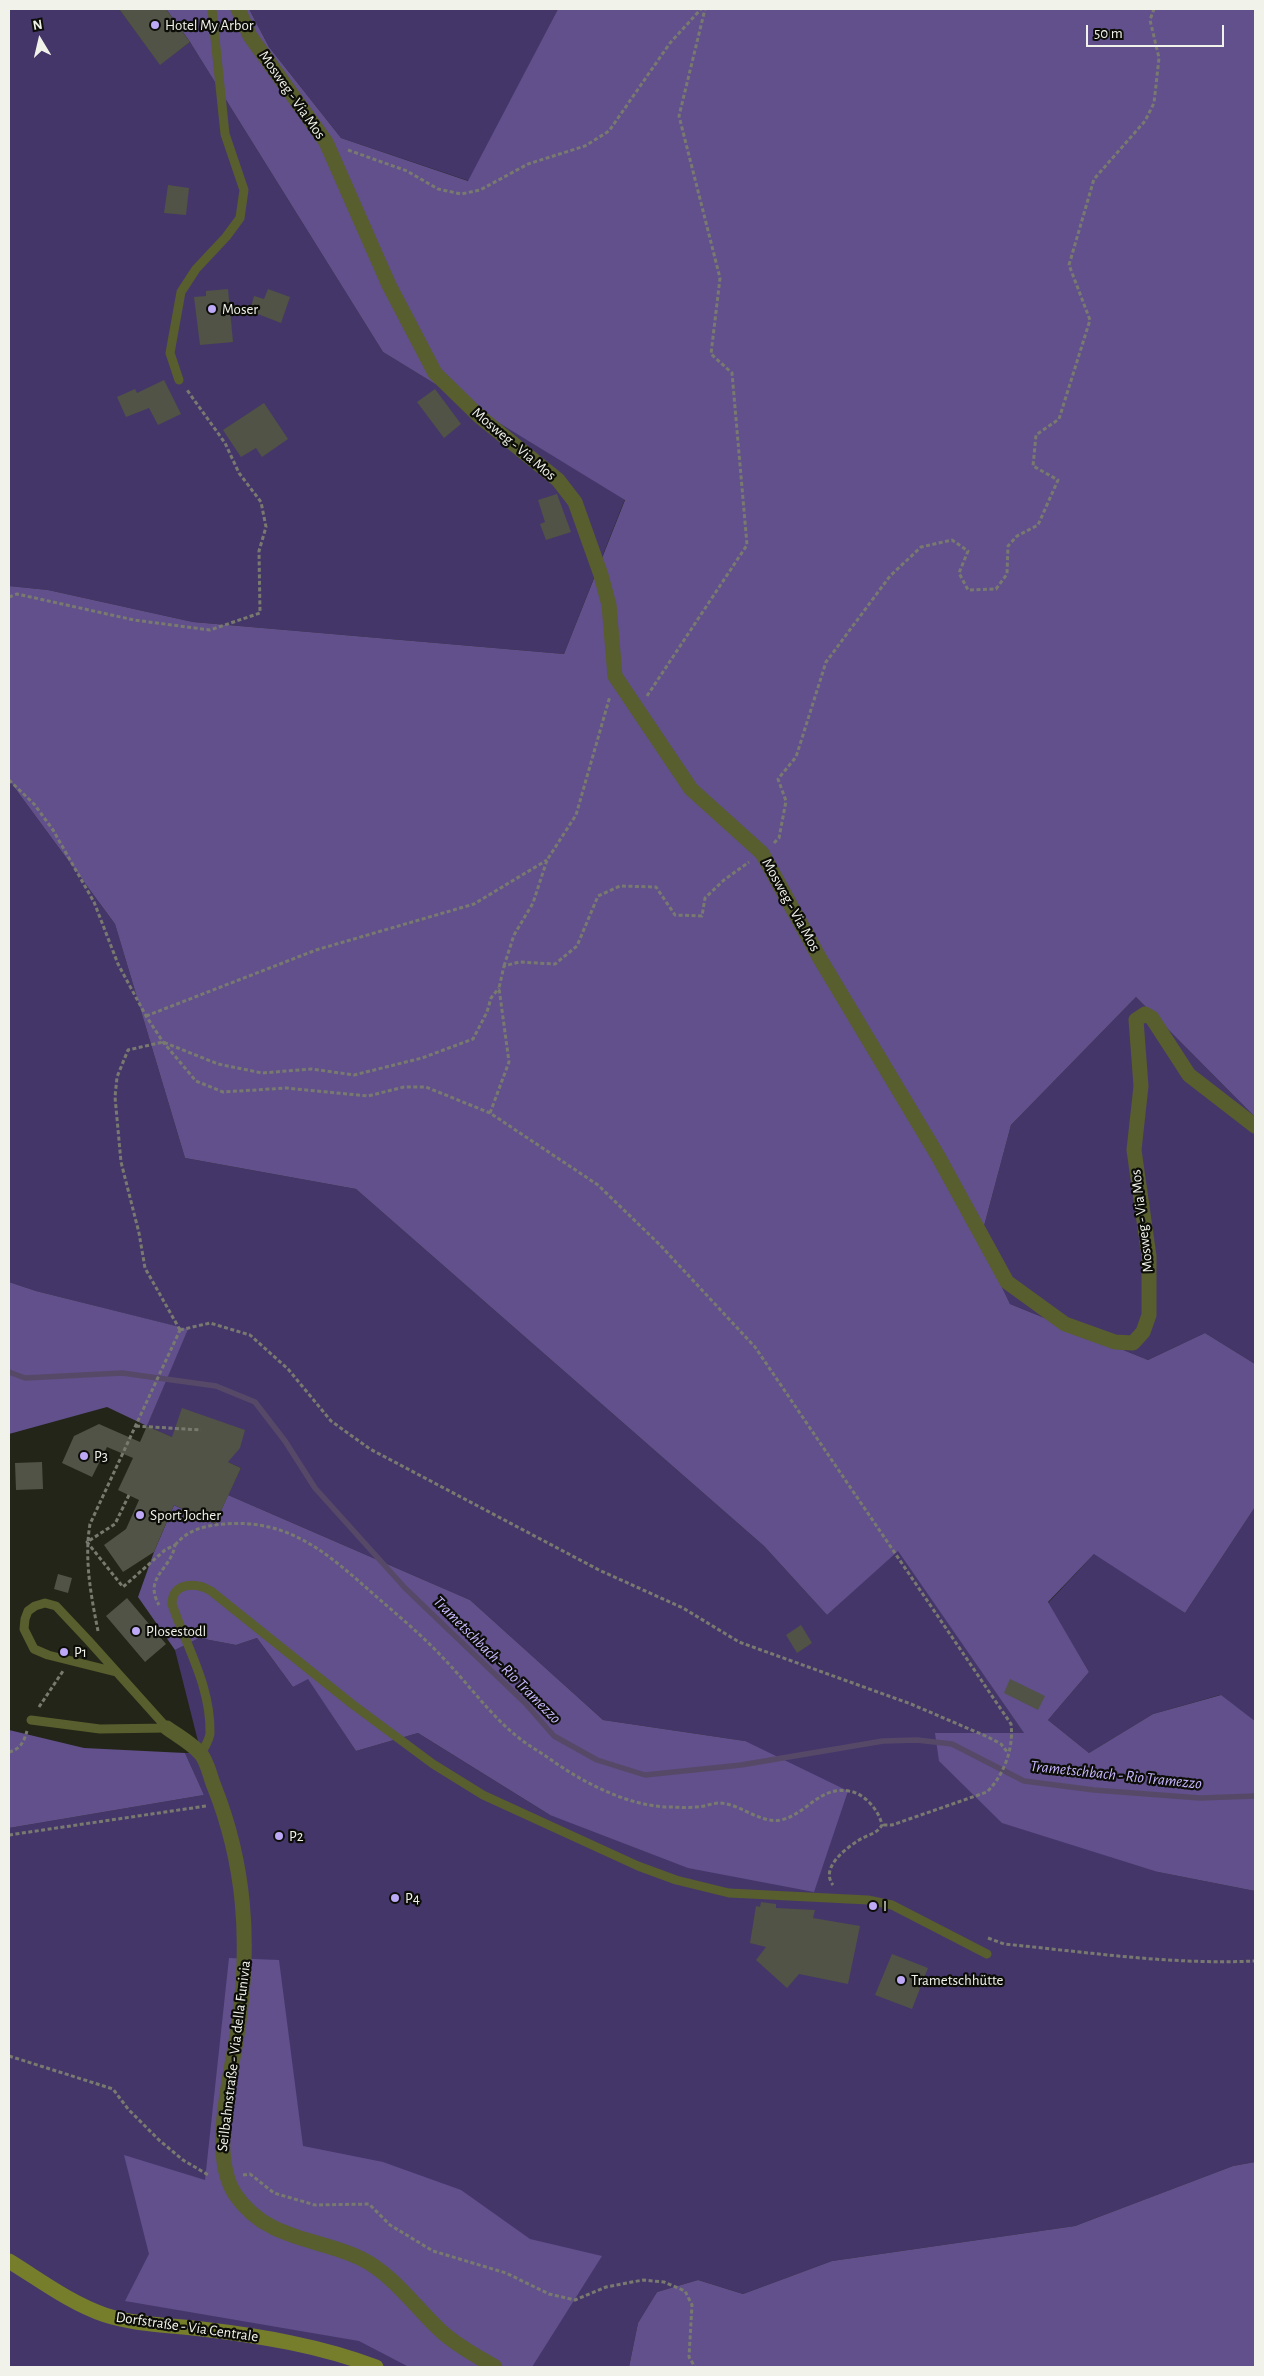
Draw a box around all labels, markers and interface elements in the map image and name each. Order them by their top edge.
north arrow [15,15,65,65]
scale bar [1089,15,1226,47]
place label: Hotel My Arbor [165,16,254,34]
text: N [32,18,44,33]
marker: Hotel My Arbor [149,19,161,31]
text: 50 m [1094,26,1123,41]
street label: Mosweg - Via Mos [255,47,329,143]
place label: Moser [222,300,258,318]
marker: Moser [206,303,218,315]
street label: Mosweg - Via Mos [468,404,560,484]
street label: Mosweg - Via Mos [758,855,824,955]
street label: Mosweg - Via Mos [1127,1168,1157,1274]
place label: P3 [94,1447,108,1465]
marker: P3 [78,1450,90,1462]
place label: Sport Jocher [150,1506,221,1524]
marker: Sport Jocher [134,1509,146,1521]
water label: Trametschbach - Rio Tramezzo [429,1592,565,1728]
place label: Plosestodl [146,1622,206,1640]
marker: Plosestodl [130,1625,142,1637]
place label: P1 [74,1643,87,1661]
marker: P1 [58,1646,70,1658]
water label: Trametschbach - Rio Tramezzo [1029,1756,1203,1794]
place label: P2 [289,1827,304,1845]
marker: P2 [273,1830,285,1842]
place label: P4 [405,1889,420,1907]
marker: P4 [389,1892,401,1904]
place label: I [883,1897,887,1915]
marker: I [867,1900,879,1912]
street label: Seilbahnstraße - Via della Funivia [213,1959,255,2153]
place label: Trametschhütte [911,1971,1003,1989]
marker: Trametschhütte [895,1974,907,1986]
street label: Dorfstraße - Via Centrale [115,2308,259,2346]

